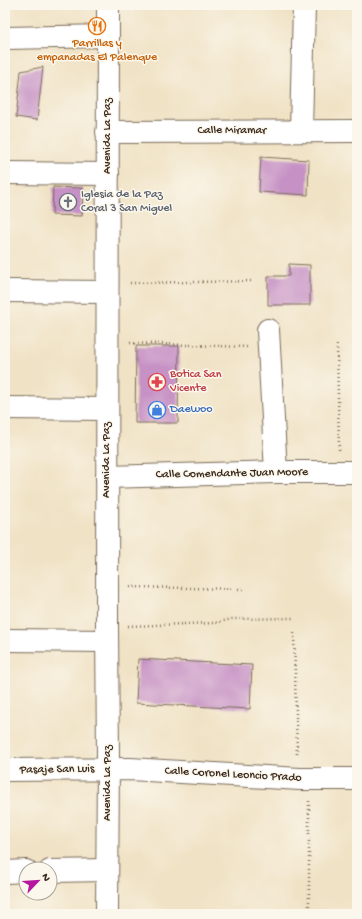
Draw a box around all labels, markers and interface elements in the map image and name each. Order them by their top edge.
restaurant icon: Parrillas y empanadas El Palenque [87,16,107,36]
place label: Parrillas y empanadas El Palenque [37,37,158,65]
street label: Avenida La Paz [101,97,115,174]
street label: Calle Miramar [198,124,268,138]
place label: Iglesia de la Paz Coral 3 San Miguel [81,188,173,216]
church icon: Iglesia de la Paz Coral 3 San Miguel [58,192,78,212]
place label: Botica San Vicente [169,368,222,396]
pharmacy icon: Botica San Vicente [147,372,167,392]
shop icon: Daewoo [147,400,167,420]
place label: Daewoo [169,403,212,417]
street label: Avenida La Paz [100,421,114,498]
street label: Calle Comendante Juan Moore [156,466,309,482]
street label: Avenida La Paz [101,744,115,821]
street label: Pasaje San Luis [19,762,95,778]
street label: Calle Coronel Leoncio Prado [164,764,302,786]
north arrow [18,861,58,901]
text: N [38,872,52,883]

